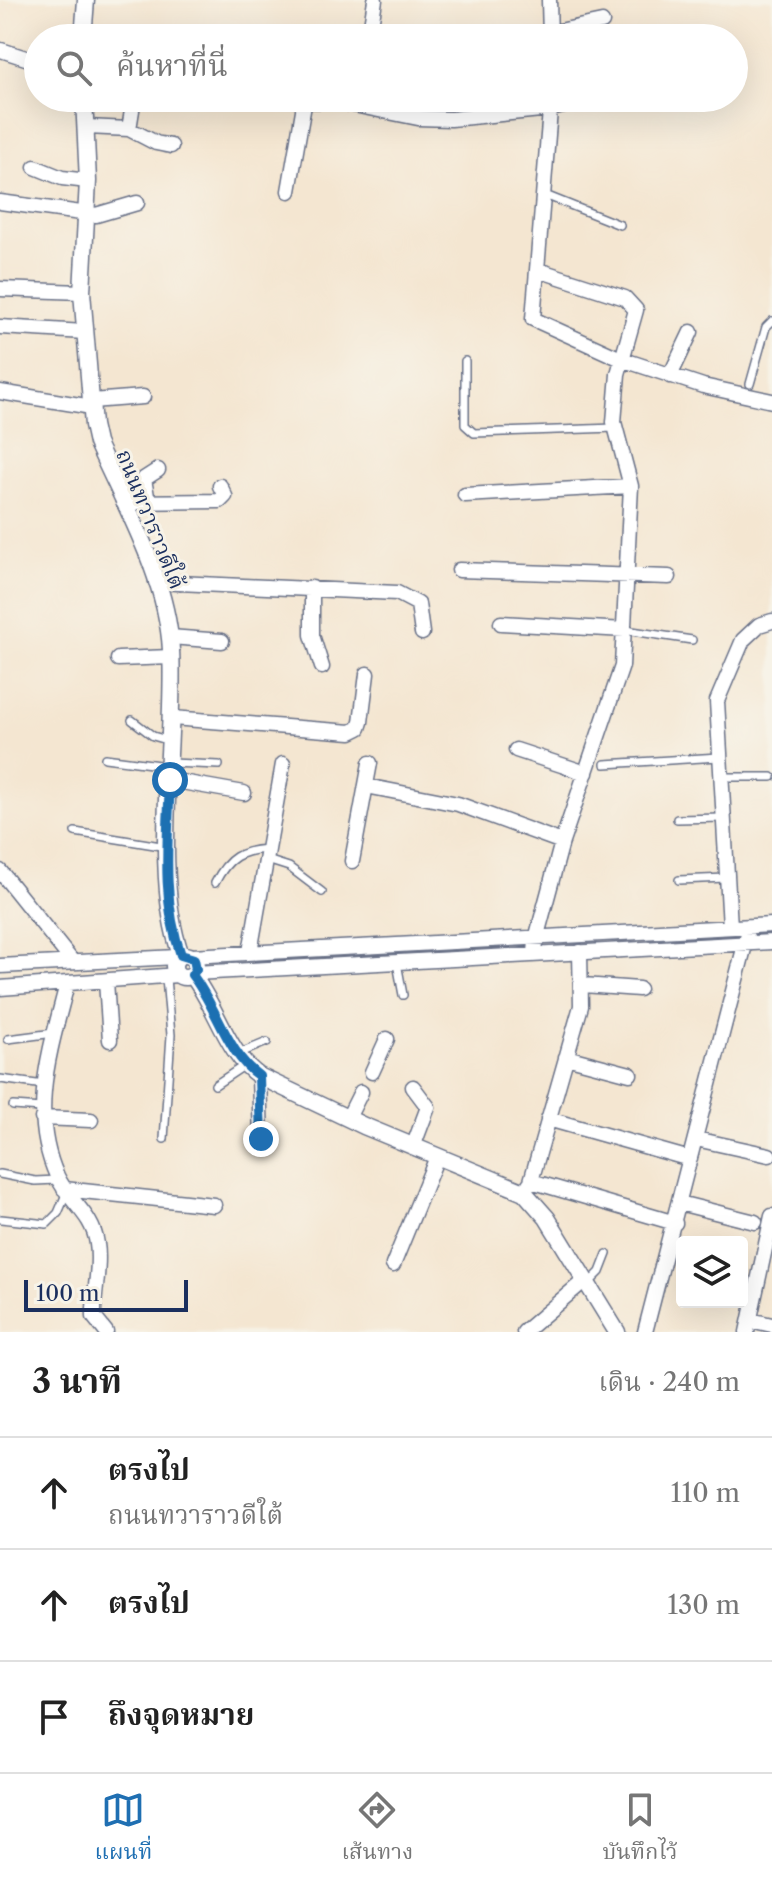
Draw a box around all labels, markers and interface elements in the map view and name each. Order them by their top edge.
search box [24,24,748,112]
icon: search [52,46,96,90]
text: ค้นหาที่นี่ [116,47,228,84]
street label: ถนนทวาราวดีใต้ [110,445,192,593]
route start [152,762,188,798]
route end [243,1121,279,1157]
map controls [676,1236,748,1308]
button: layers [676,1236,748,1308]
scale bar [24,1276,188,1312]
text: 100 m [36,1280,99,1307]
text: 3 นาที [32,1360,122,1402]
text: เดิน · 240 m [599,1366,740,1398]
text: ตรงไป [108,1451,190,1488]
icon: ahead [32,1471,76,1515]
text: 110 m [671,1477,740,1509]
text: ถนนทวาราวดีใต้ [108,1499,283,1531]
icon: ahead [32,1583,76,1627]
text: ตรงไป [108,1584,190,1621]
text: 130 m [667,1589,740,1621]
icon: arrive [32,1695,76,1739]
text: ถึงจุดหมาย [108,1696,254,1733]
tab: แผนที่ [95,1788,152,1871]
tab: เส้นทาง [341,1788,413,1871]
tab: บันทึกไว้ [602,1788,677,1871]

